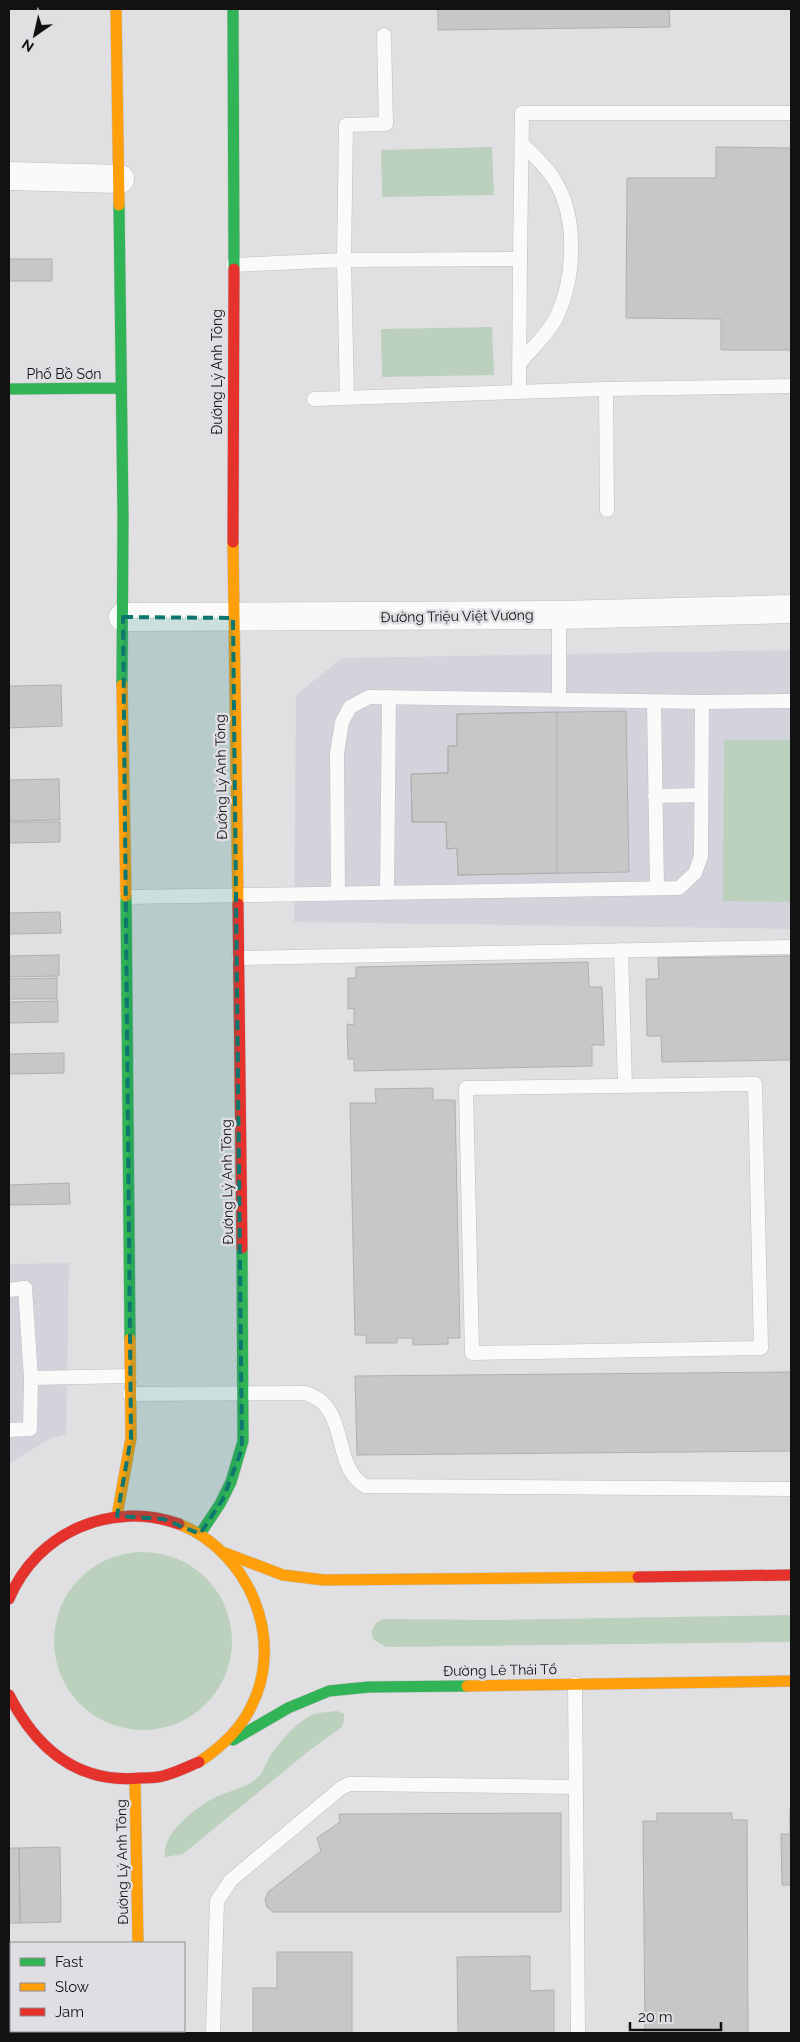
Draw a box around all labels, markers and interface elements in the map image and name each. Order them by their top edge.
north arrow [10,10,60,60]
text: N [19,36,37,55]
street label: Đường Lý Anh Tông [209,309,225,435]
street label: Phố Bồ Sơn [27,366,101,382]
street label: Đường Triệu Việt Vương [380,607,534,625]
street label: Đường Lý Anh Tông [212,714,230,840]
street label: Đường Lý Anh Tông [218,1119,236,1245]
street label: Đường Lê Thái Tổ [443,1661,557,1679]
street label: Đường Lý Anh Tông [113,1799,131,1925]
legend [10,1942,185,2032]
text: Fast [55,1953,83,1971]
text: Slow [55,1978,89,1996]
scale bar [630,2000,721,2032]
text: Jam [55,2003,84,2021]
text: 20 m [638,2008,673,2026]

